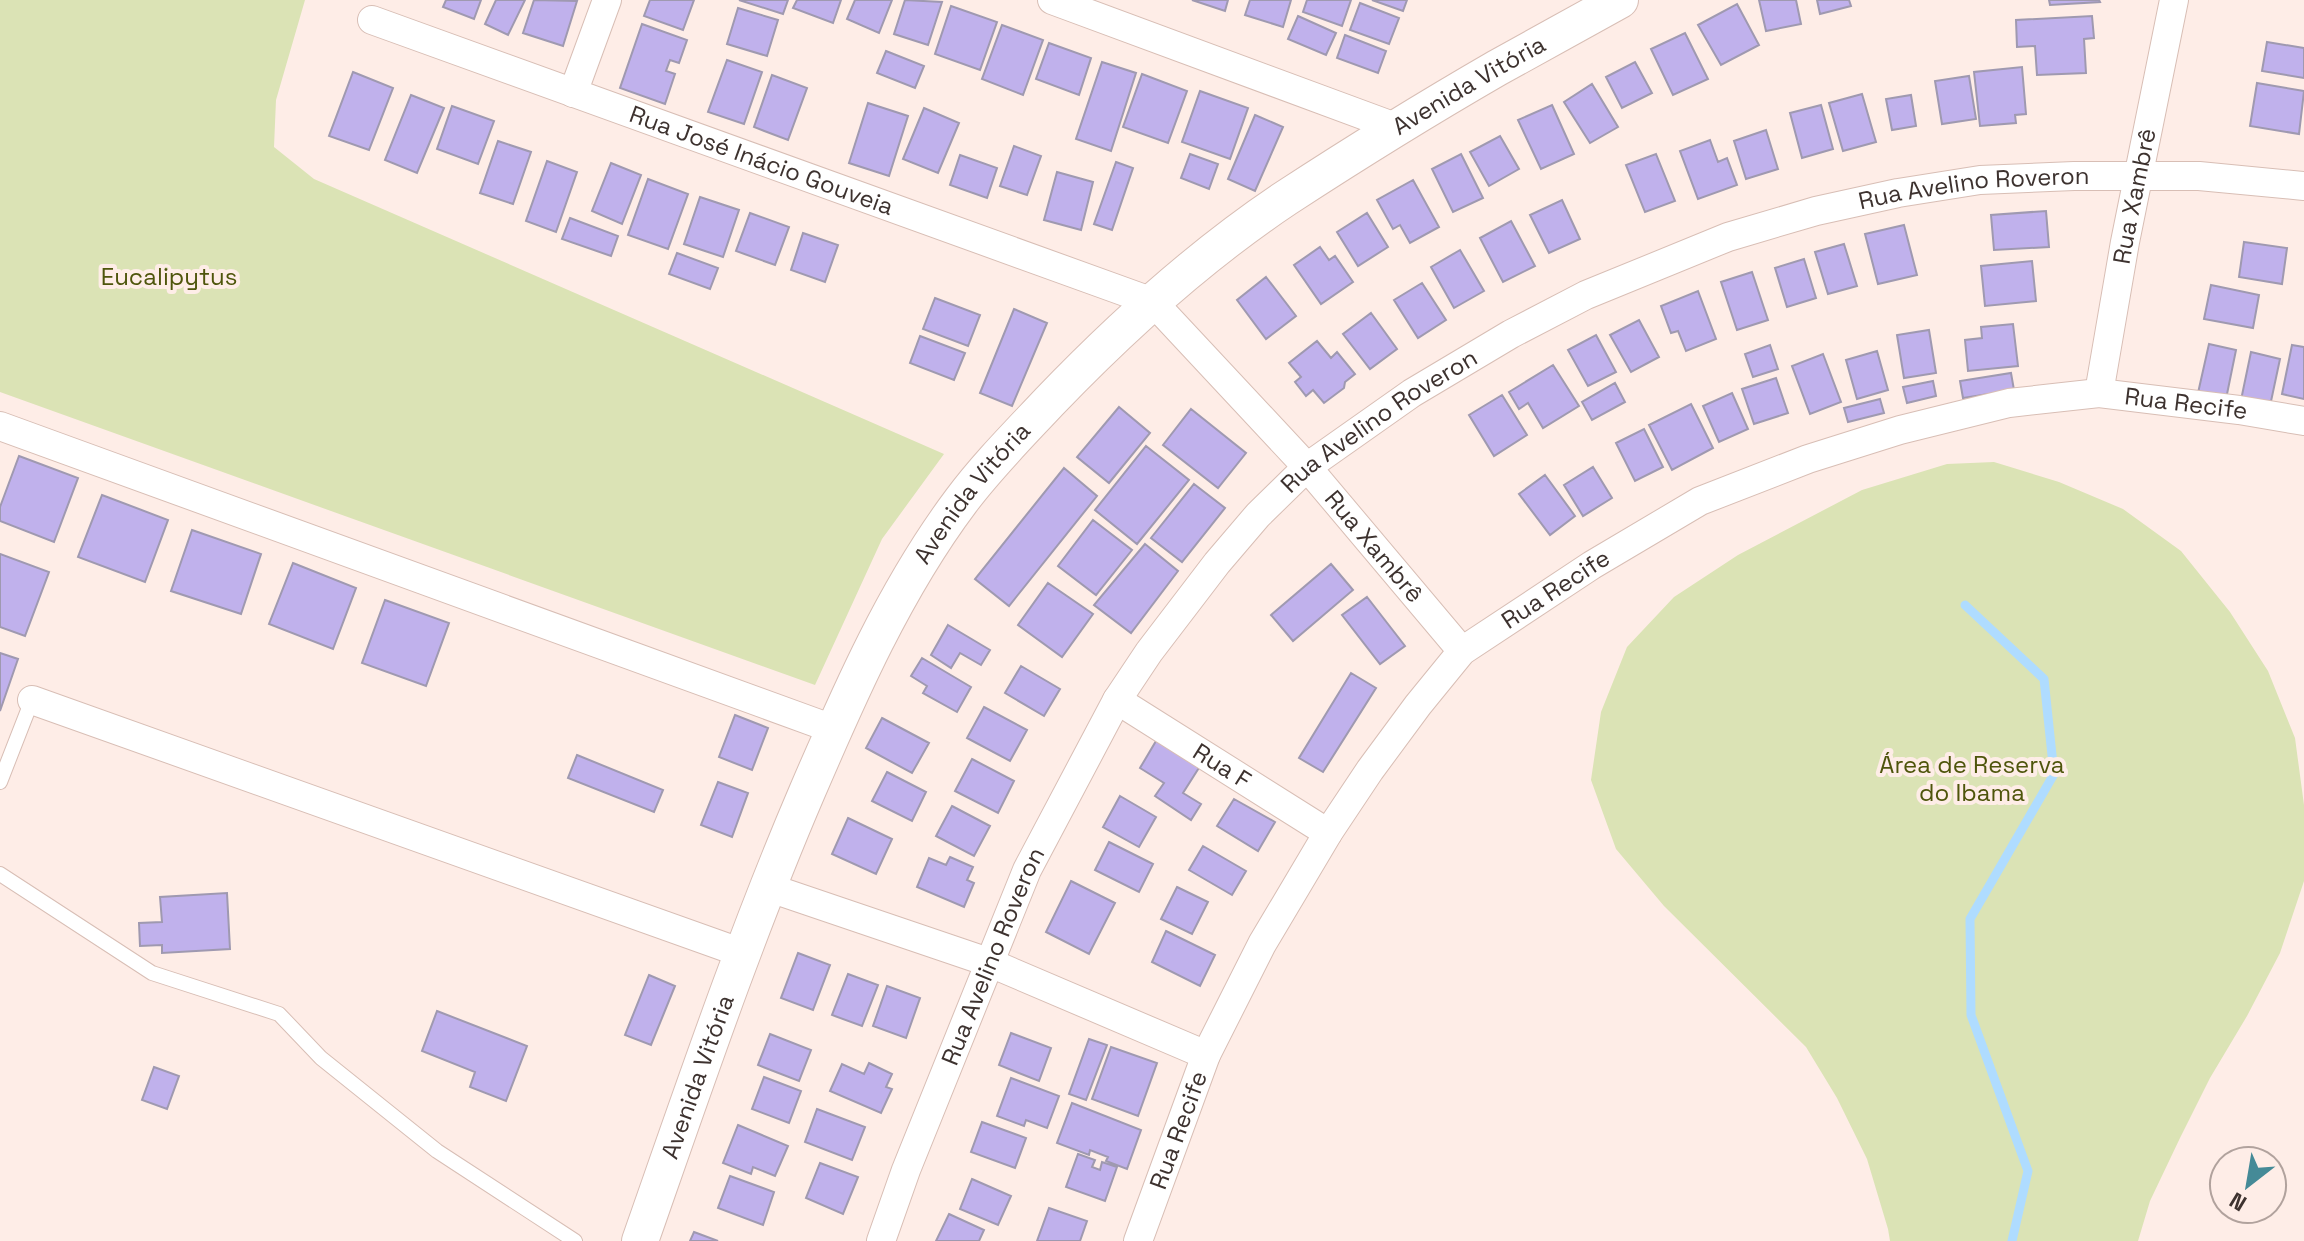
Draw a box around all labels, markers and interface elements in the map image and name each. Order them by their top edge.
street label: Avenida Vitória [1387,28,1551,142]
street label: Rua José Inácio Gouveia [625,98,898,222]
street label: Rua Xambrê [2105,125,2163,266]
street label: Rua Avelino Roveron [1855,160,2089,216]
park label: Eucalipytus [101,261,237,292]
street label: Rua Avelino Roveron [1274,342,1483,499]
street label: Rua Recife [2123,380,2250,426]
street label: Avenida Vitória [906,415,1037,570]
street label: Rua Xambrê [1318,483,1431,609]
street label: Rua Recife [1495,542,1615,636]
street label: Rua F [1187,736,1257,796]
park label: Área de Reserva do Ibama [1879,749,2065,808]
street label: Rua Avelino Roveron [934,842,1051,1070]
street label: Avenida Vitória [654,990,741,1163]
street label: Rua Recife [1142,1067,1214,1193]
north arrow [2208,1145,2288,1225]
text: N [2224,1186,2251,1218]

